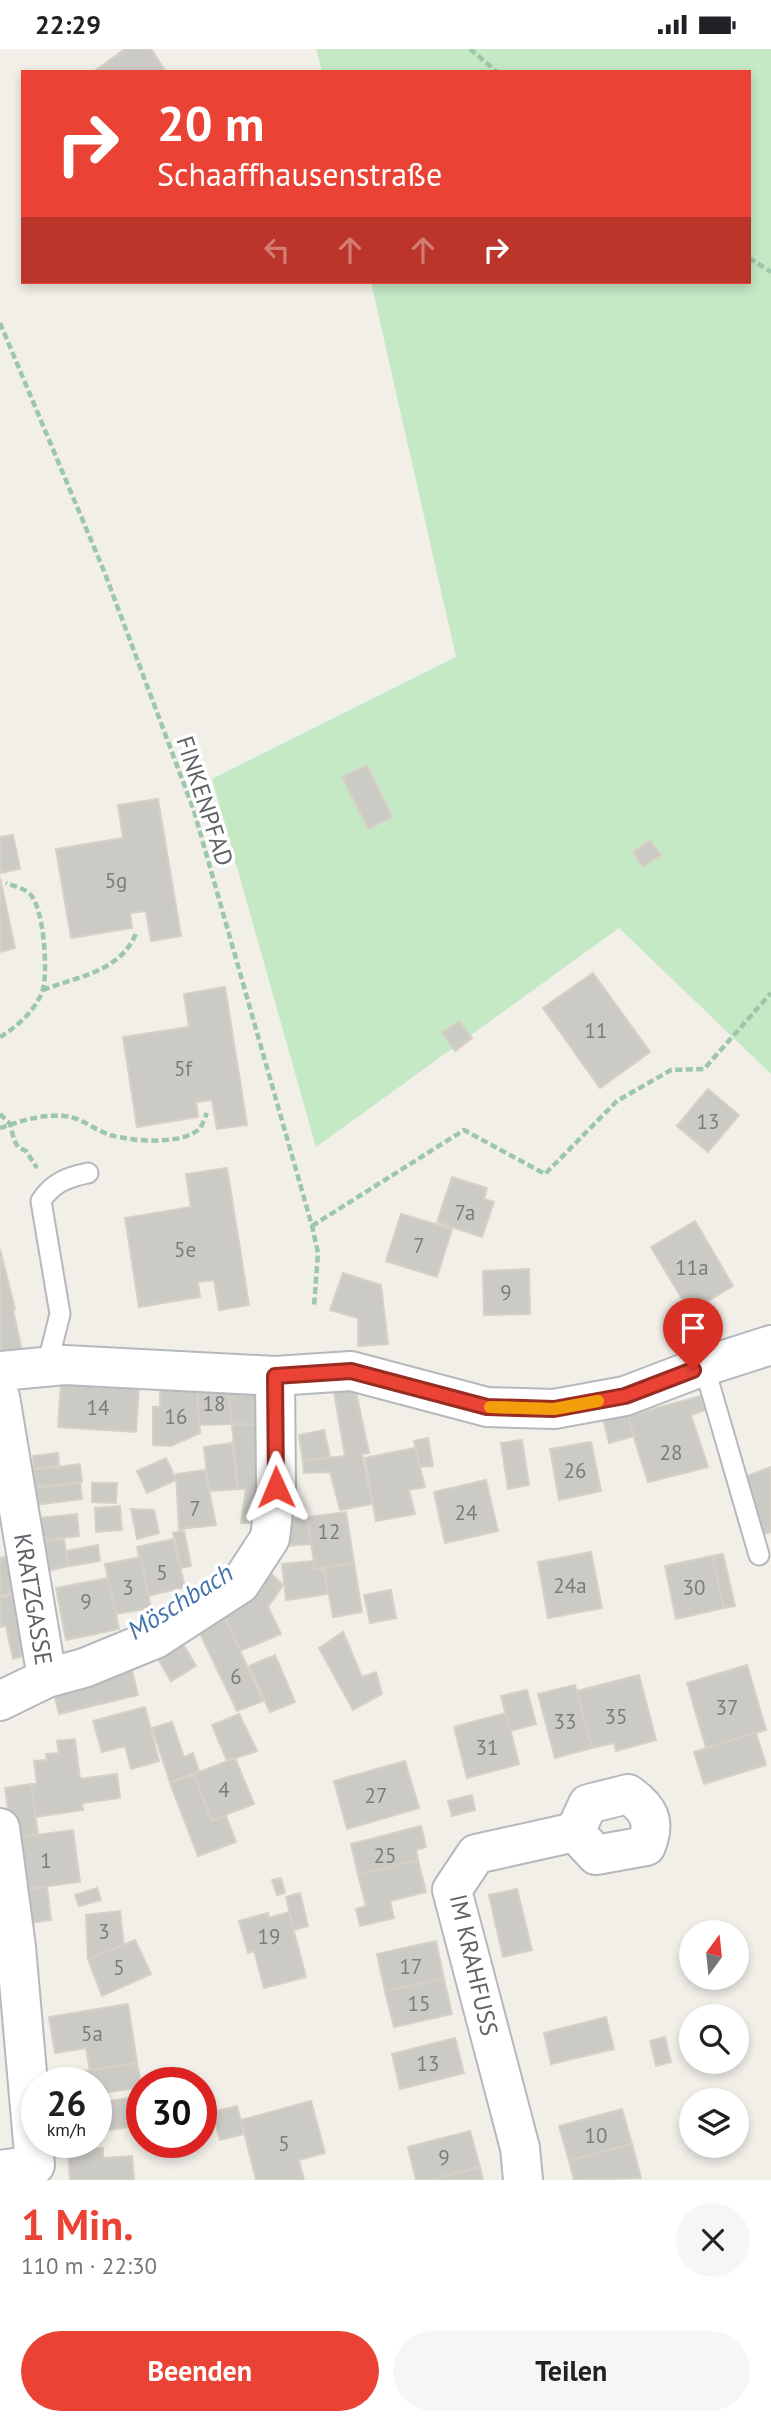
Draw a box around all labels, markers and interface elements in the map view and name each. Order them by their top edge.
text: 22:29 [35,8,101,41]
text: 20 m [157,91,264,155]
icon: right [42,98,133,189]
text: Schaaffhausenstraße [157,153,442,195]
icon: left [258,231,296,269]
icon: ahead [331,231,369,269]
icon: ahead [404,231,442,269]
icon: right [477,231,515,269]
street label: FINKENPFAD [169,732,241,870]
house number: 5g [105,867,127,894]
house number: 11 [585,1017,607,1044]
house number: 5f [174,1055,193,1082]
house number: 13 [697,1108,719,1135]
house number: 7a [455,1199,475,1226]
house number: 7 [413,1232,425,1259]
house number: 5e [174,1236,196,1263]
house number: 11a [675,1254,709,1281]
house number: 9 [500,1279,512,1306]
pin [663,1298,723,1370]
icon: arrive [674,1309,712,1347]
house number: 18 [203,1390,225,1417]
house number: 14 [87,1394,109,1421]
house number: 16 [165,1403,187,1430]
house number: 28 [660,1439,682,1466]
position arrow [239,1450,313,1524]
house number: 26 [564,1457,586,1484]
house number: 7 [189,1495,201,1522]
house number: 24 [455,1499,477,1526]
house number: 12 [318,1518,340,1545]
street label: KRATZGASSE [8,1531,60,1667]
water label: Möschbach [121,1556,239,1646]
house number: 5 [156,1559,168,1586]
house number: 24a [553,1572,587,1599]
house number: 3 [122,1574,134,1601]
house number: 30 [683,1574,705,1601]
house number: 9 [80,1588,92,1615]
house number: 6 [230,1663,242,1690]
house number: 37 [716,1694,738,1721]
house number: 35 [605,1703,627,1730]
house number: 33 [554,1708,576,1735]
house number: 31 [476,1734,498,1761]
house number: 4 [218,1776,230,1803]
house number: 27 [365,1782,387,1809]
house number: 25 [374,1842,396,1869]
house number: 1 [40,1847,52,1874]
street label: IM KRAHFUSS [443,1891,505,2039]
house number: 3 [98,1918,110,1945]
north arrow [679,1920,749,1990]
map controls [679,1920,749,2158]
house number: 19 [258,1923,280,1950]
house number: 17 [400,1953,422,1980]
house number: 5 [113,1954,125,1981]
house number: 15 [408,1990,430,2017]
button: search [679,2004,749,2074]
house number: 5a [81,2020,103,2047]
house number: 13 [417,2050,439,2077]
speed limit sign: 30 [126,2067,217,2158]
text: 26 [47,2080,86,2126]
button: layers [679,2088,749,2158]
text: km/h [47,2118,86,2141]
house number: 10 [585,2122,607,2149]
house number: 5 [278,2130,290,2157]
house number: 9 [438,2144,450,2171]
text: 1 Min. [21,2197,134,2252]
button: close [676,2203,750,2277]
text: 110 m · 22:30 [21,2251,157,2280]
button: Beenden [21,2331,379,2411]
button: Teilen [393,2331,750,2411]

